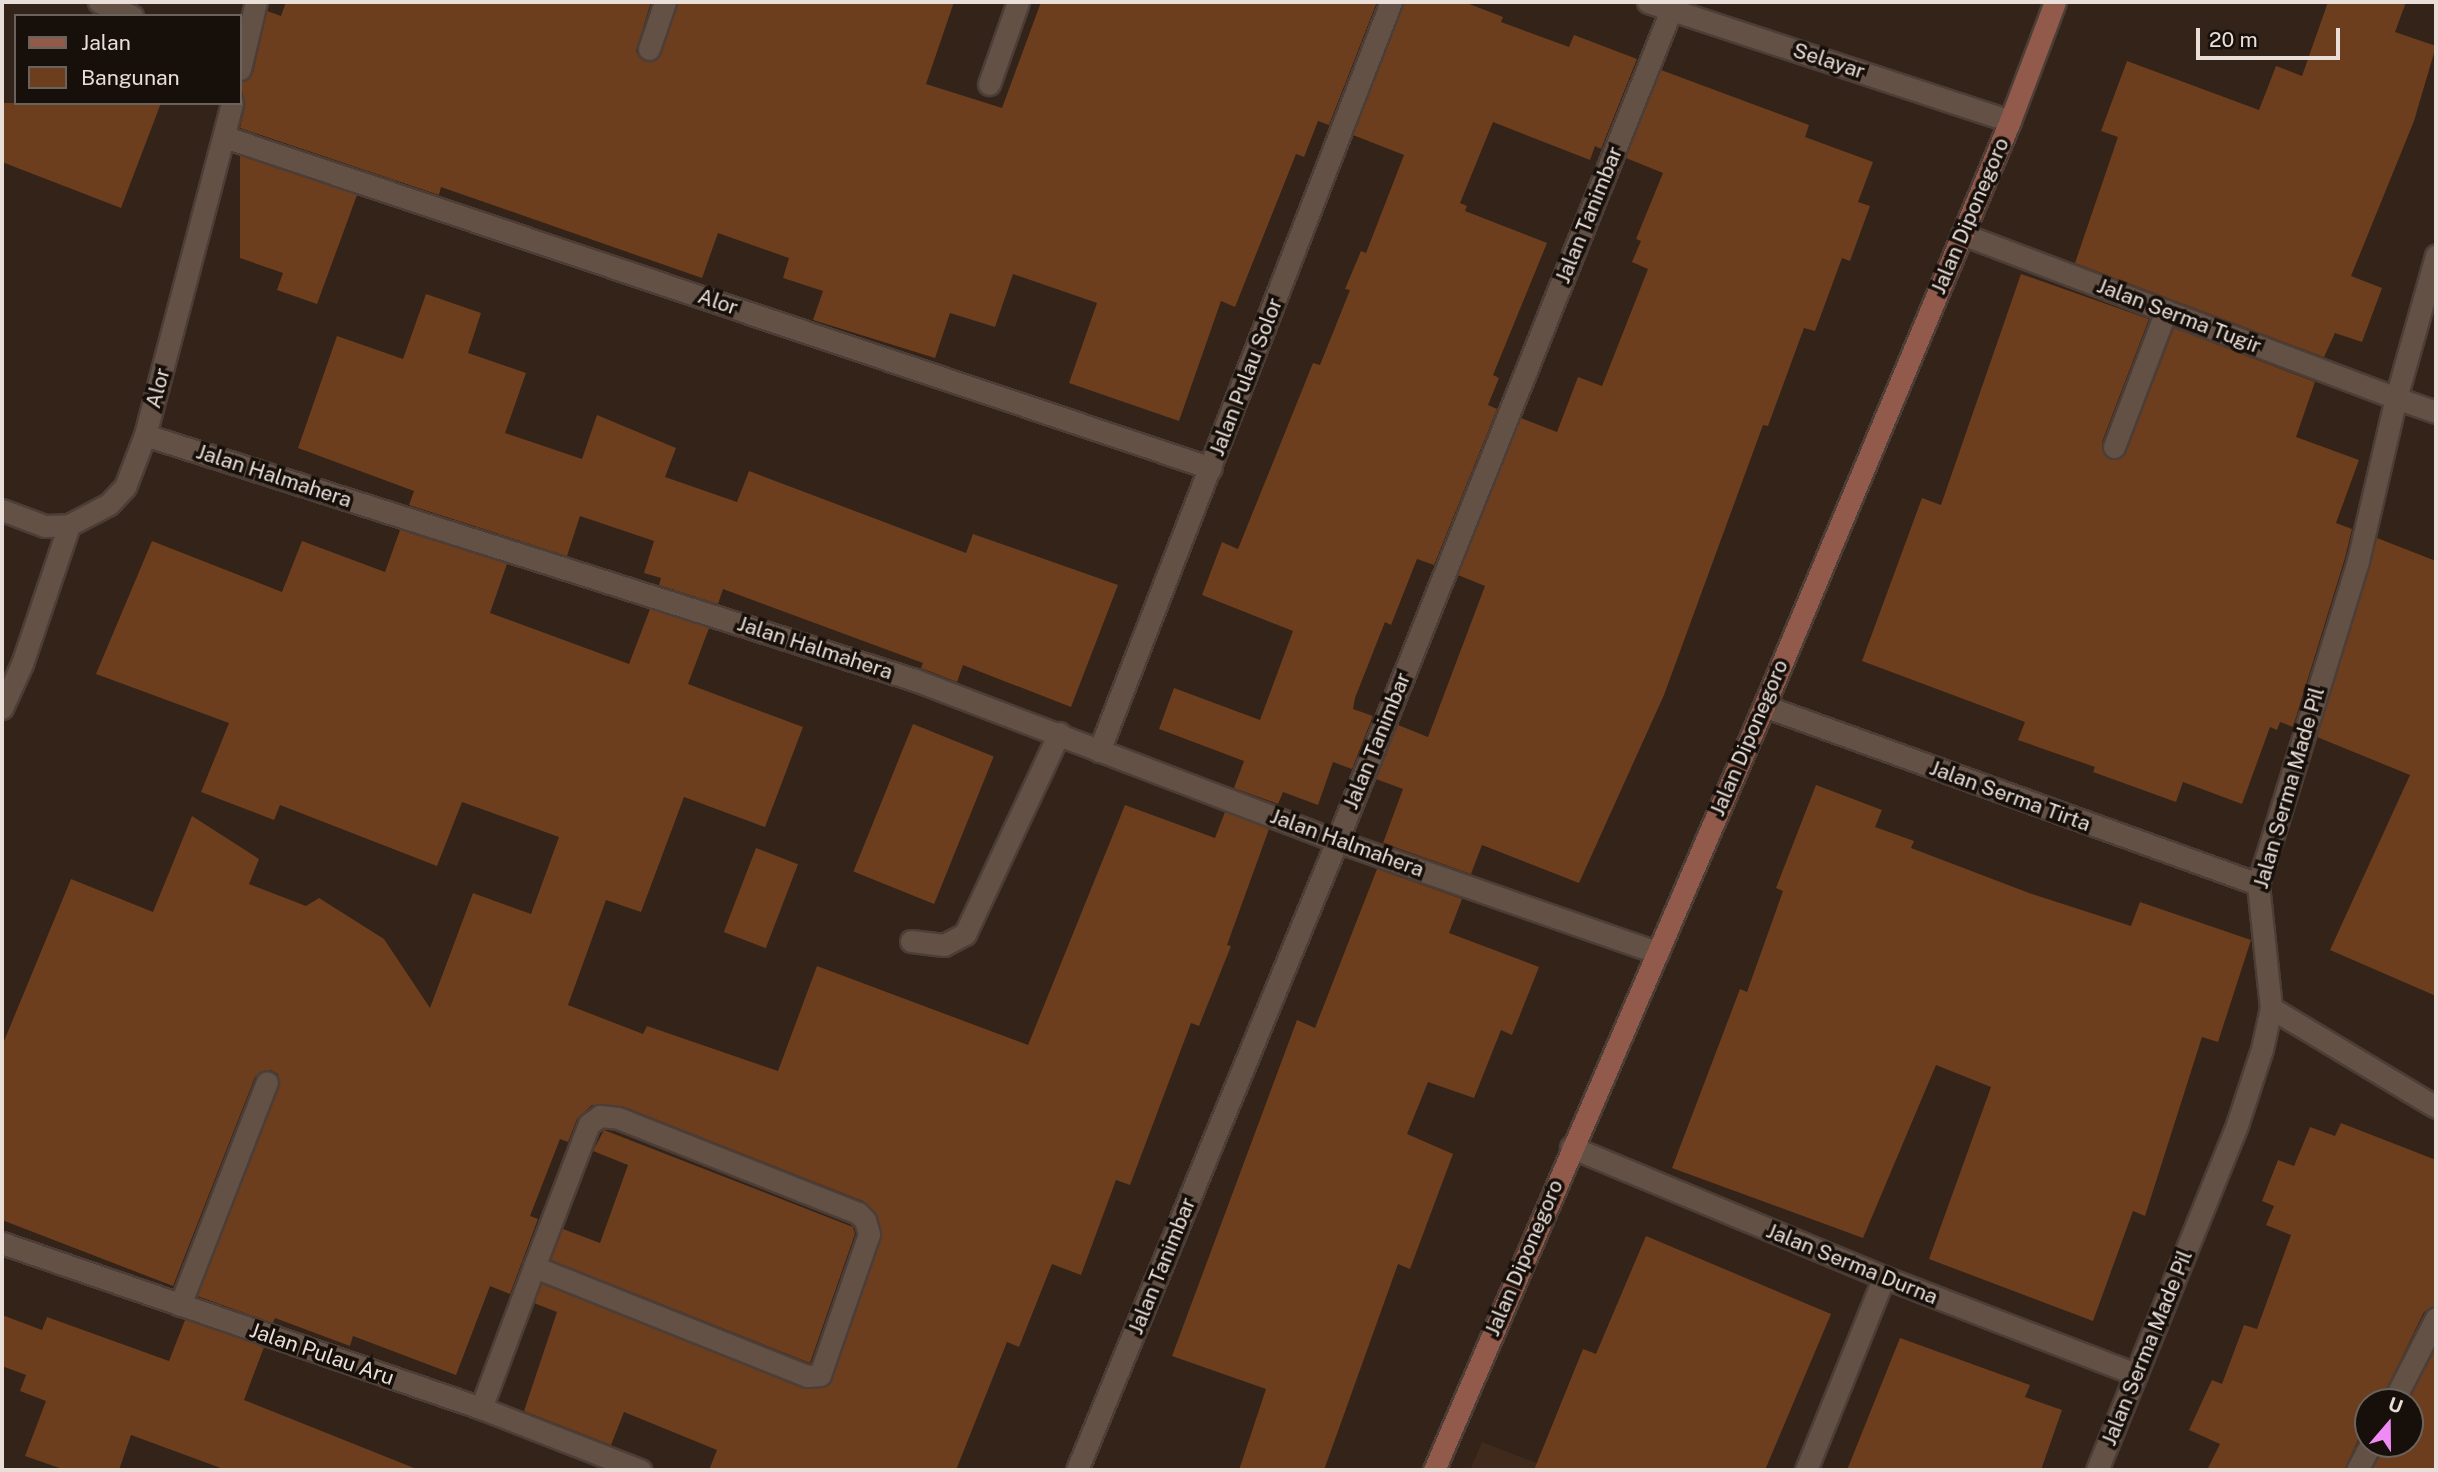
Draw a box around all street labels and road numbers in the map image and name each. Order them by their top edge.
street label: Selayar [1790,38,1868,84]
street label: Jalan Diponegoro [1926,134,2014,298]
street label: Jalan Tanimbar [1550,143,1628,287]
street label: Jalan Serma Tugir [2093,273,2265,359]
street label: Alor [695,283,741,321]
street label: Jalan Pulau Solor [1204,294,1288,460]
street label: Alor [141,365,175,411]
street label: Jalan Halmahera [193,439,355,513]
street label: Jalan Halmahera [734,611,896,685]
street label: Jalan Diponegoro [1705,656,1793,820]
street label: Jalan Tanimbar [1338,669,1416,813]
street label: Jalan Serma Made Pil [2248,684,2330,892]
street label: Jalan Serma Tirta [1926,755,2094,837]
street label: Jalan Halmahera [1267,803,1427,883]
street label: Jalan Diponegoro [1480,1176,1568,1340]
street label: Jalan Tanimbar [1123,1194,1201,1338]
street label: Jalan Serma Durna [1763,1218,1941,1310]
street label: Jalan Serma Made Pil [2096,1247,2198,1449]
street label: Jalan Pulau Aru [247,1318,397,1390]

